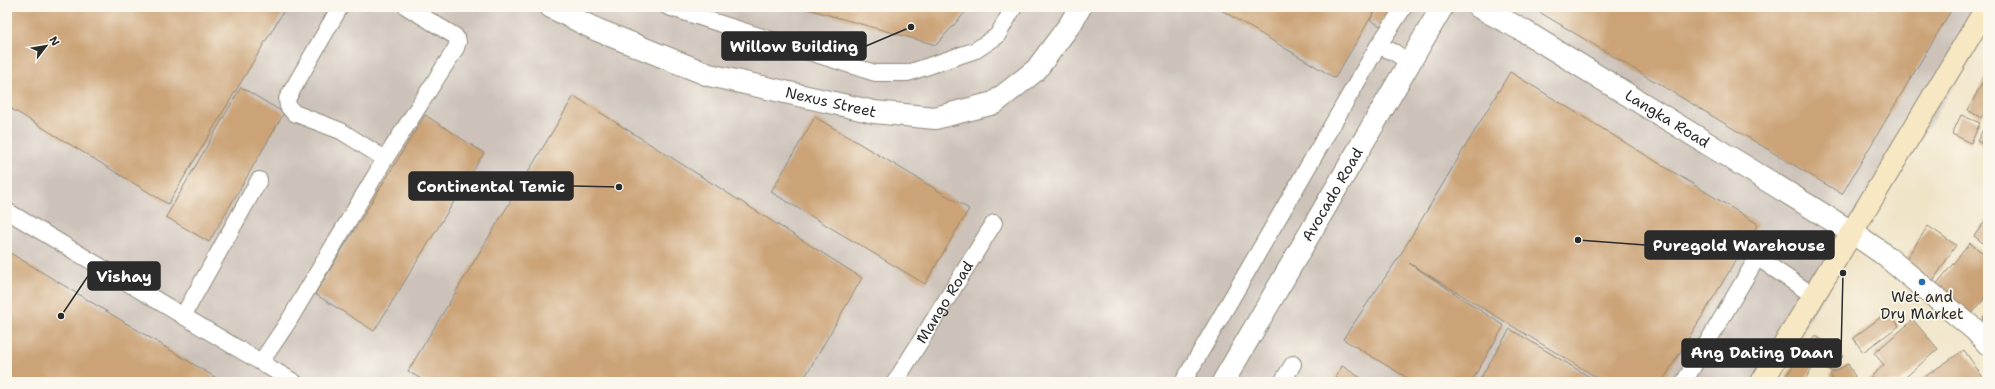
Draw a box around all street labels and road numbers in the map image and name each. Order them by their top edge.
street label: Nexus Street [783,82,878,122]
street label: Langka Road [1621,85,1714,153]
street label: Avocado Road [1297,144,1368,245]
street label: Mango Road [911,257,978,347]

